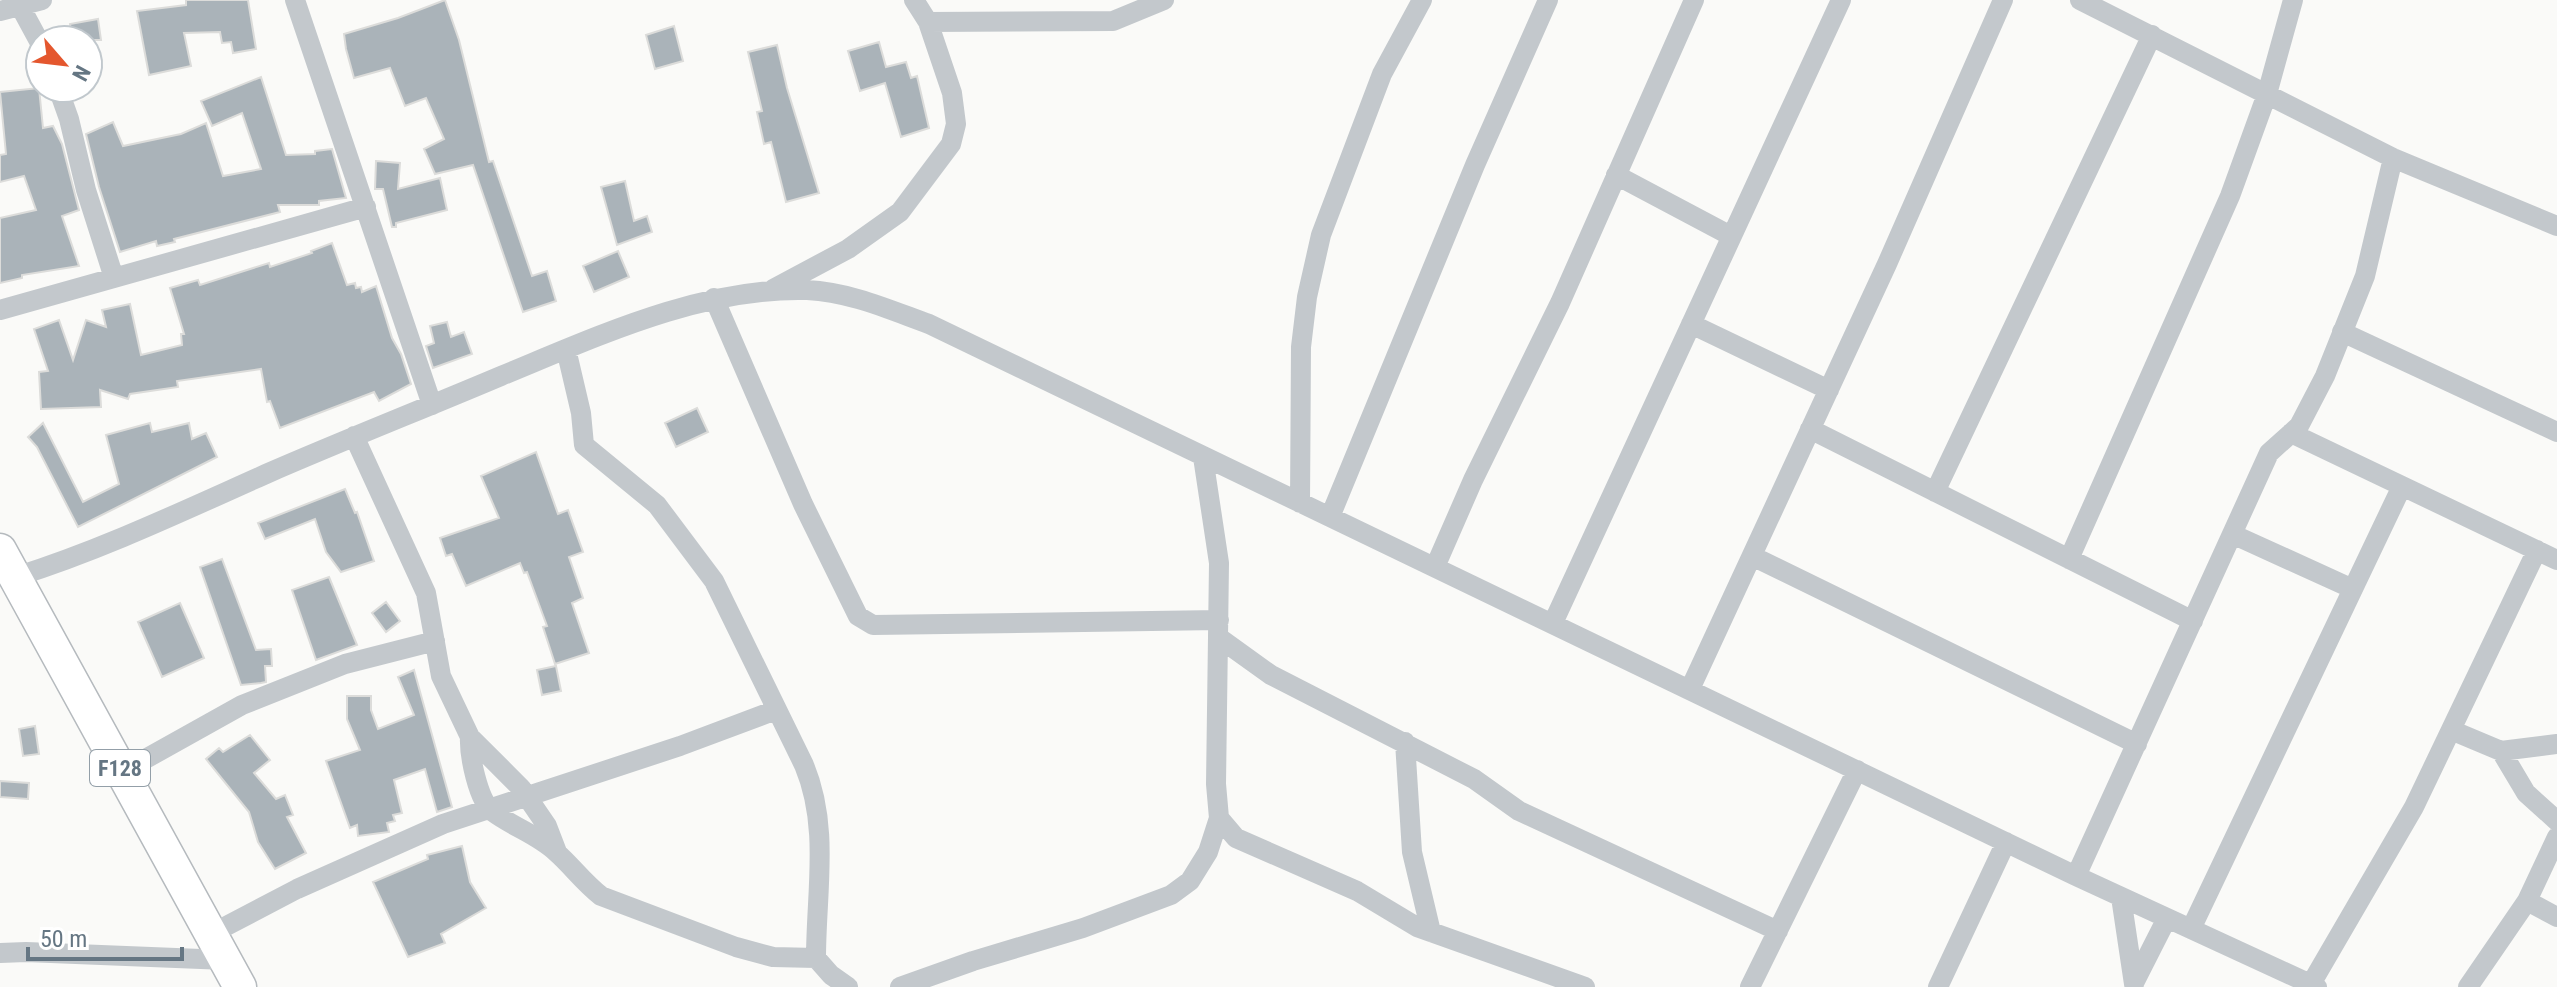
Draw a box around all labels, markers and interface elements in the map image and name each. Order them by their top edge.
north arrow [24,24,104,104]
text: N [67,61,95,85]
road number: F128 [90,750,150,786]
scale bar [28,911,182,961]
text: 50 m [40,925,87,953]

